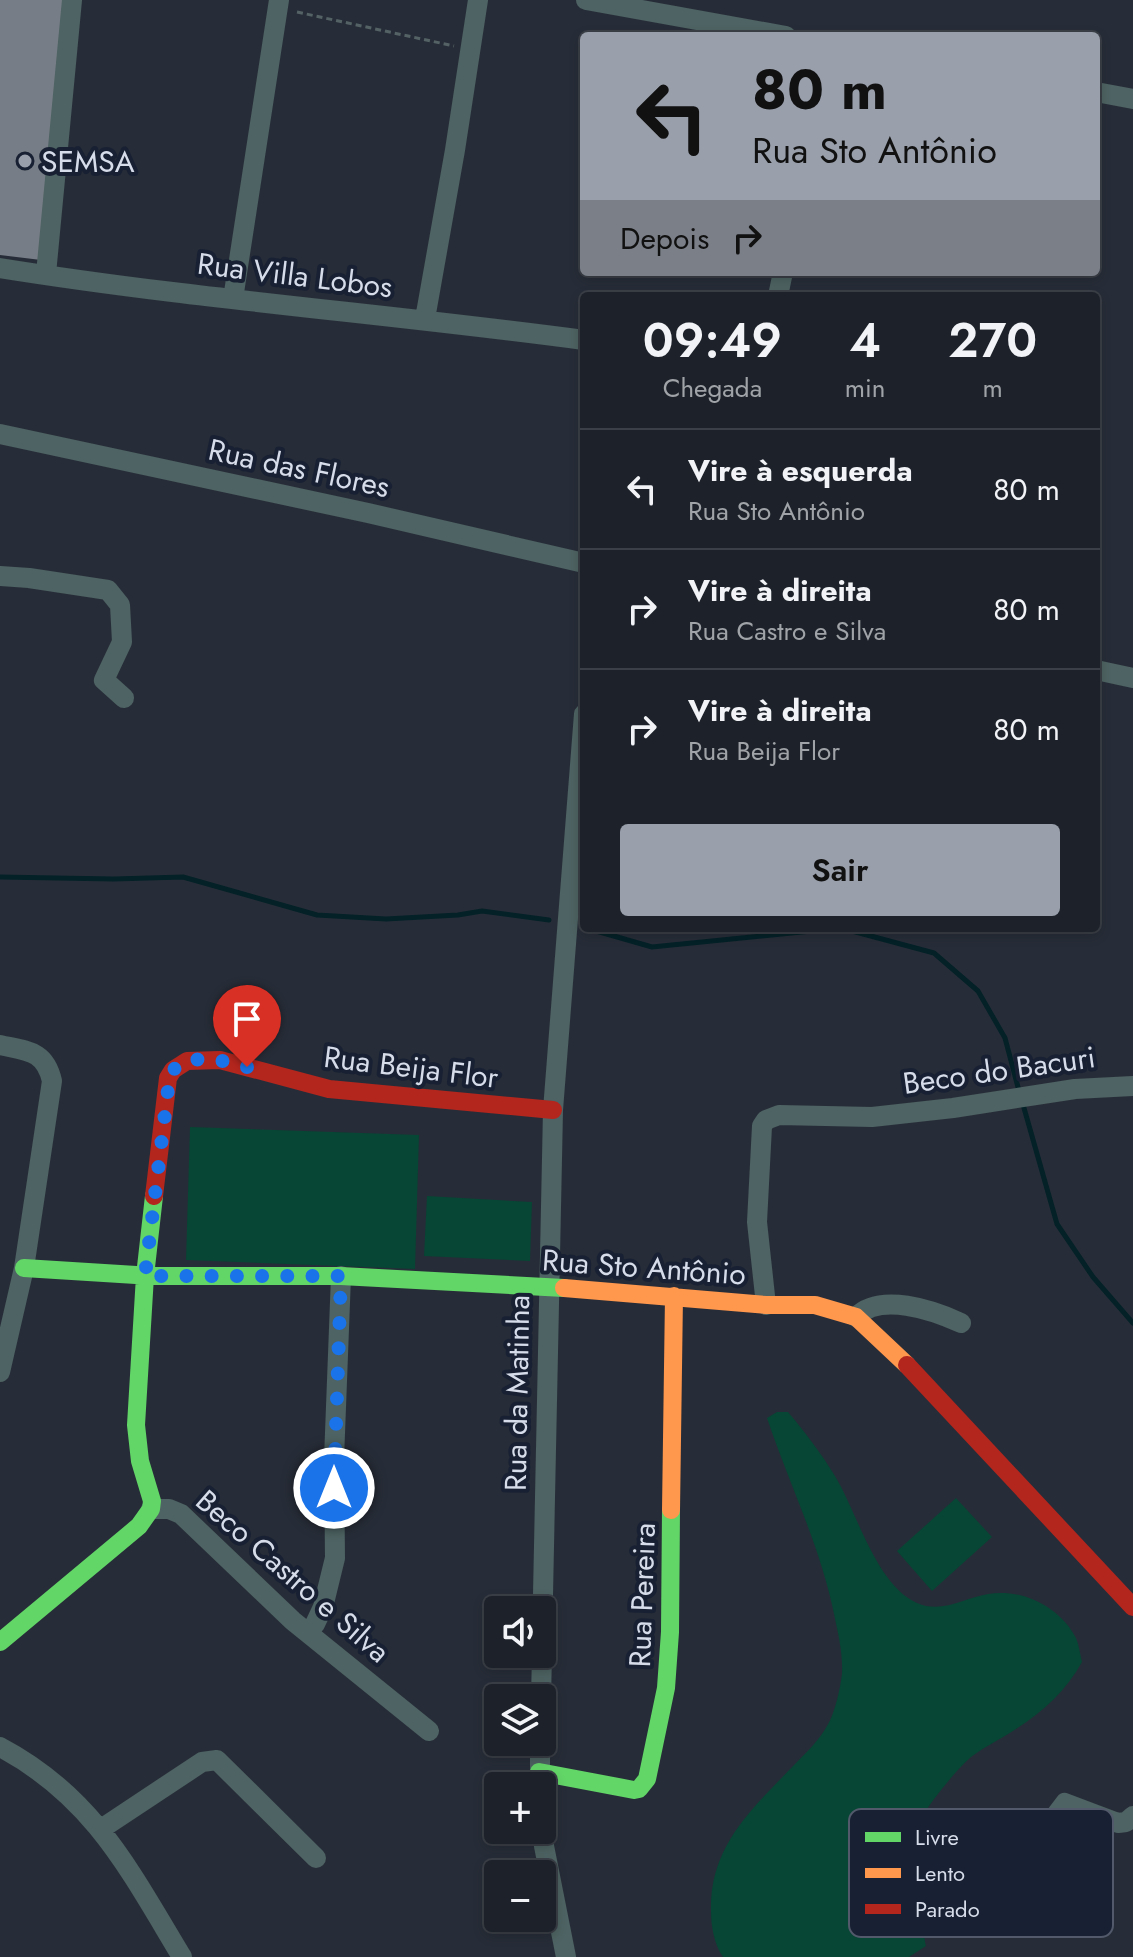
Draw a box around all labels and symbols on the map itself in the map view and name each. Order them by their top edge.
place label: SEMSA [41,140,135,183]
marker: SEMSA [16,152,34,170]
street label: Rua Villa Lobos [195,242,395,308]
street label: Rua das Flores [204,428,394,508]
pin [213,985,281,1067]
street label: Rua Beija Flor [321,1035,501,1099]
street label: Beco do Bacuri [900,1035,1098,1105]
street label: Rua Sto Antônio [541,1238,747,1296]
street label: Rua da Matinha [494,1295,540,1491]
position arrow [292,1446,376,1530]
street label: Beco Castro e Silva [187,1480,399,1672]
street label: Rua Pereira [618,1522,666,1668]
legend [849,1809,1113,1937]
text: Livre [915,1821,959,1853]
text: Lento [915,1857,965,1889]
text: Parado [915,1893,980,1925]

